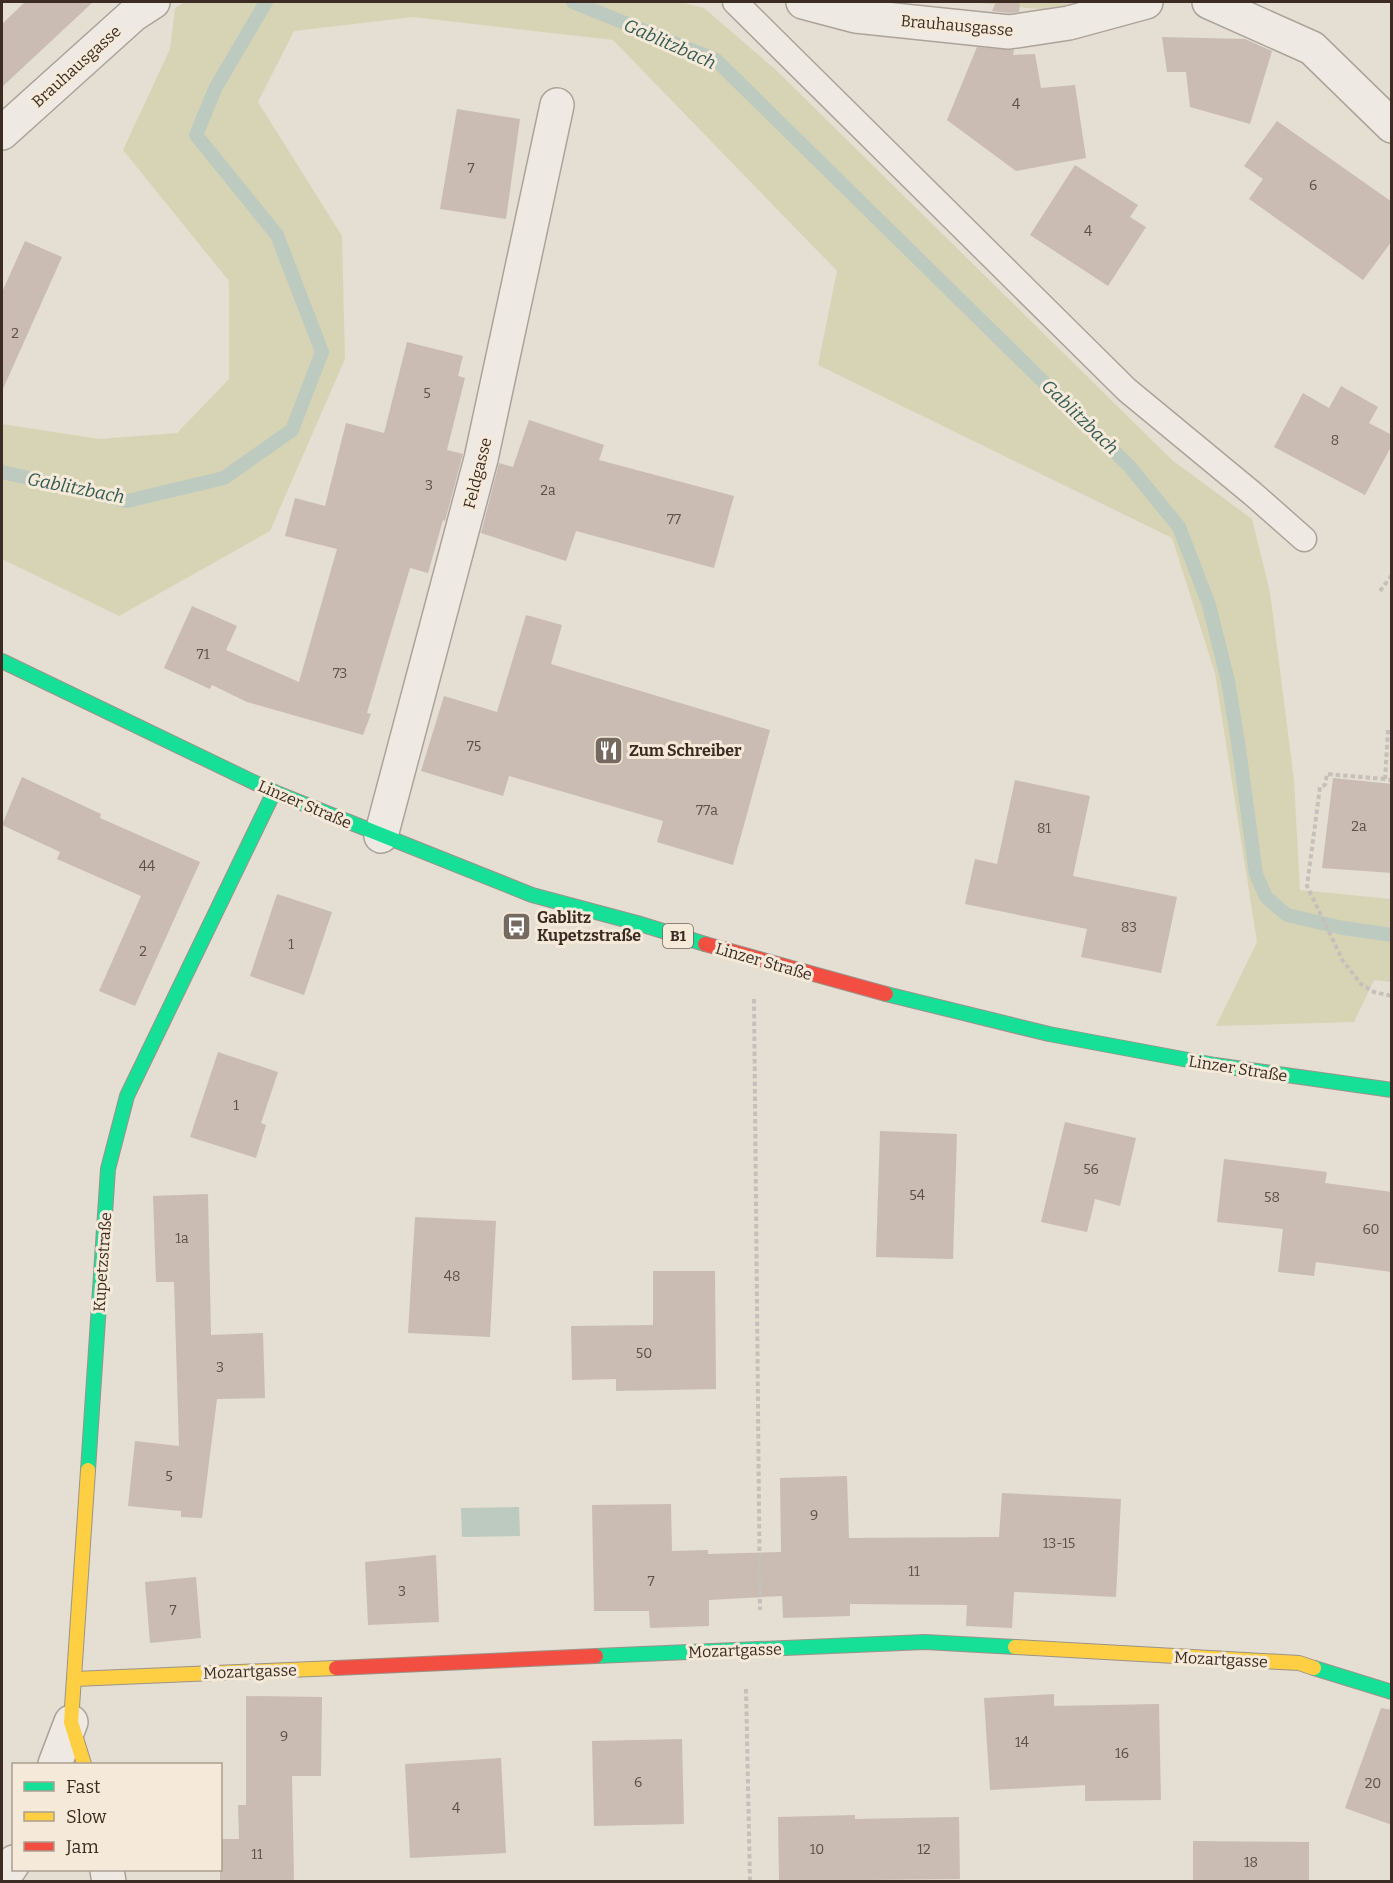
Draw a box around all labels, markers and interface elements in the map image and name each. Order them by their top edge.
street label: Brauhausgasse [900,11,1014,40]
water label: Gablitzbach [621,14,719,74]
street label: Brauhausgasse [28,21,125,111]
house number: 4 [1012,96,1020,113]
house number: 7 [467,160,475,177]
house number: 6 [1309,177,1317,194]
house number: 4 [1084,223,1092,240]
house number: 2 [11,325,19,342]
water label: Gablitzbach [1037,375,1123,459]
house number: 5 [423,385,431,402]
house number: 8 [1331,432,1339,449]
street label: Feldgasse [459,436,495,511]
water label: Gablitzbach [26,468,126,508]
house number: 3 [425,477,433,494]
house number: 2a [540,482,556,499]
house number: 77 [667,511,681,528]
house number: 71 [197,646,210,663]
house number: 73 [333,665,347,682]
restaurant icon: Zum Schreiber [592,734,624,766]
house number: 75 [467,738,481,755]
place label: Zum Schreiber [629,741,742,760]
street label: Linzer Straße [255,776,354,833]
house number: 77a [696,802,718,819]
house number: 2a [1351,818,1367,835]
house number: 81 [1037,820,1051,837]
house number: 44 [139,858,155,875]
place label: Gablitz Kupetzstraße [537,908,641,945]
bus stop icon: Gablitz Kupetzstraße [500,910,532,942]
house number: 83 [1121,919,1137,936]
road number: B1 [663,924,693,948]
house number: 1 [288,936,294,953]
street label: Linzer Straße [713,939,814,984]
house number: 2 [139,943,147,960]
street label: Linzer Straße [1187,1051,1289,1086]
house number: 1 [233,1097,239,1114]
house number: 56 [1083,1161,1099,1178]
house number: 54 [909,1187,925,1204]
house number: 58 [1264,1189,1280,1206]
street label: Kupetzstraße [90,1211,115,1313]
house number: 60 [1362,1221,1380,1238]
house number: 1a [175,1230,189,1247]
house number: 48 [444,1268,460,1285]
house number: 50 [636,1345,652,1362]
house number: 3 [216,1359,224,1376]
house number: 5 [165,1468,173,1485]
house number: 9 [810,1507,818,1524]
house number: 13-15 [1043,1535,1075,1552]
house number: 11 [908,1563,920,1580]
house number: 7 [647,1573,655,1590]
house number: 3 [398,1583,406,1600]
house number: 7 [169,1602,177,1619]
street label: Mozartgasse [688,1639,782,1662]
street label: Mozartgasse [1174,1648,1268,1671]
street label: Mozartgasse [203,1660,297,1683]
house number: 9 [280,1728,288,1745]
house number: 14 [1015,1734,1029,1751]
house number: 16 [1115,1745,1129,1762]
legend [12,1763,222,1871]
house number: 6 [634,1774,642,1791]
house number: 20 [1365,1775,1381,1792]
text: Fast [66,1776,101,1798]
house number: 4 [452,1800,460,1817]
text: Slow [66,1806,107,1828]
text: Jam [65,1836,99,1858]
house number: 10 [810,1841,824,1858]
house number: 12 [917,1841,931,1858]
house number: 11 [251,1846,263,1863]
house number: 18 [1244,1854,1258,1871]

